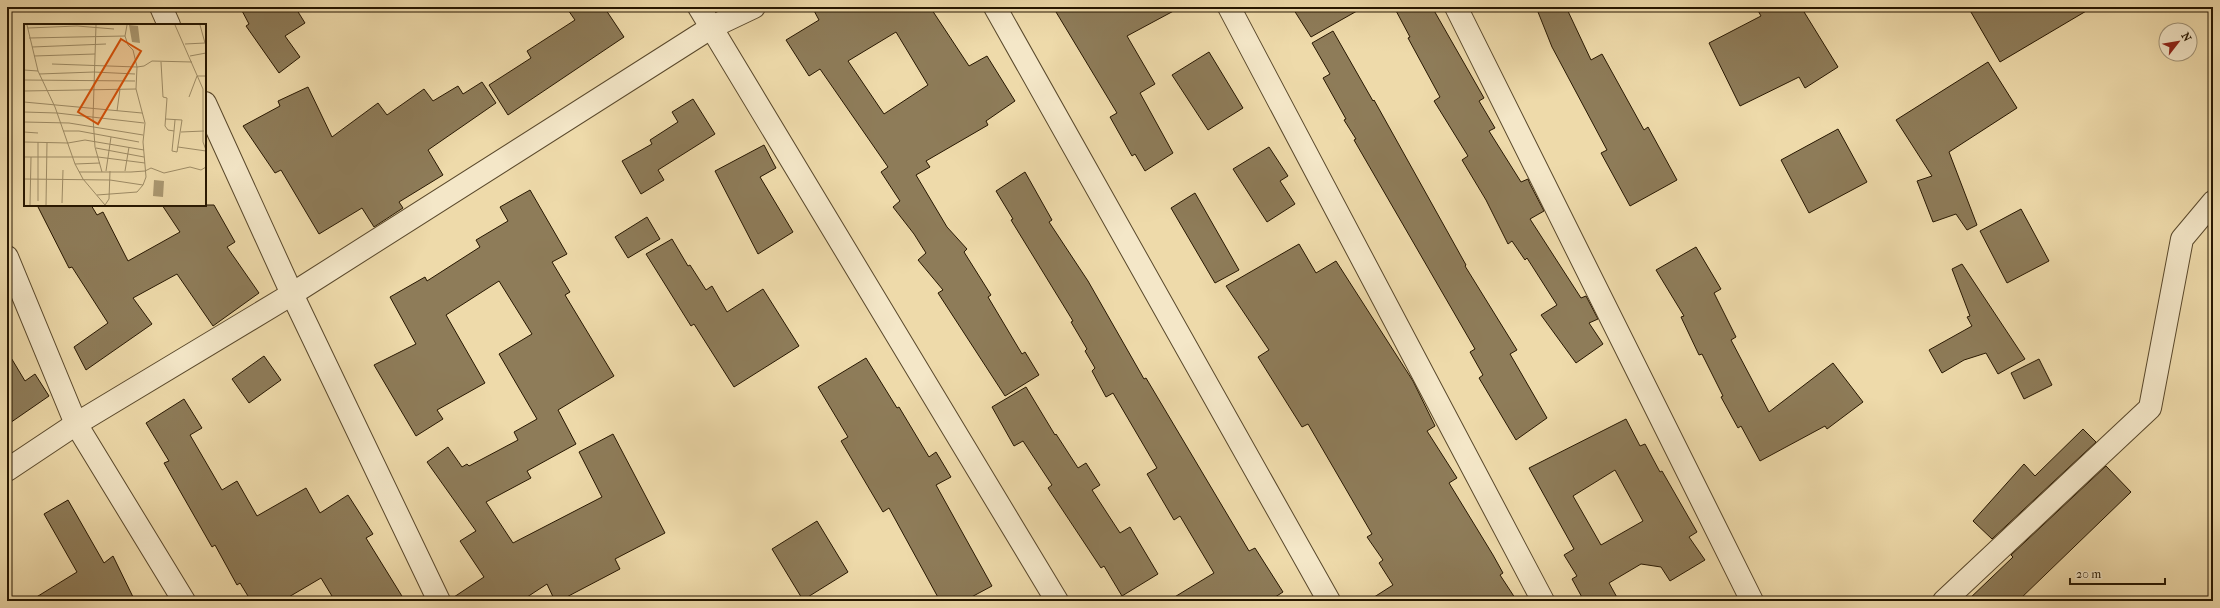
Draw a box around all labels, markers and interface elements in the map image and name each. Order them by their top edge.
north arrow [2158,22,2198,62]
inset map [24,24,206,206]
text: N [2178,30,2194,45]
scale bar [2070,560,2165,586]
text: 20 m [2076,567,2101,581]

